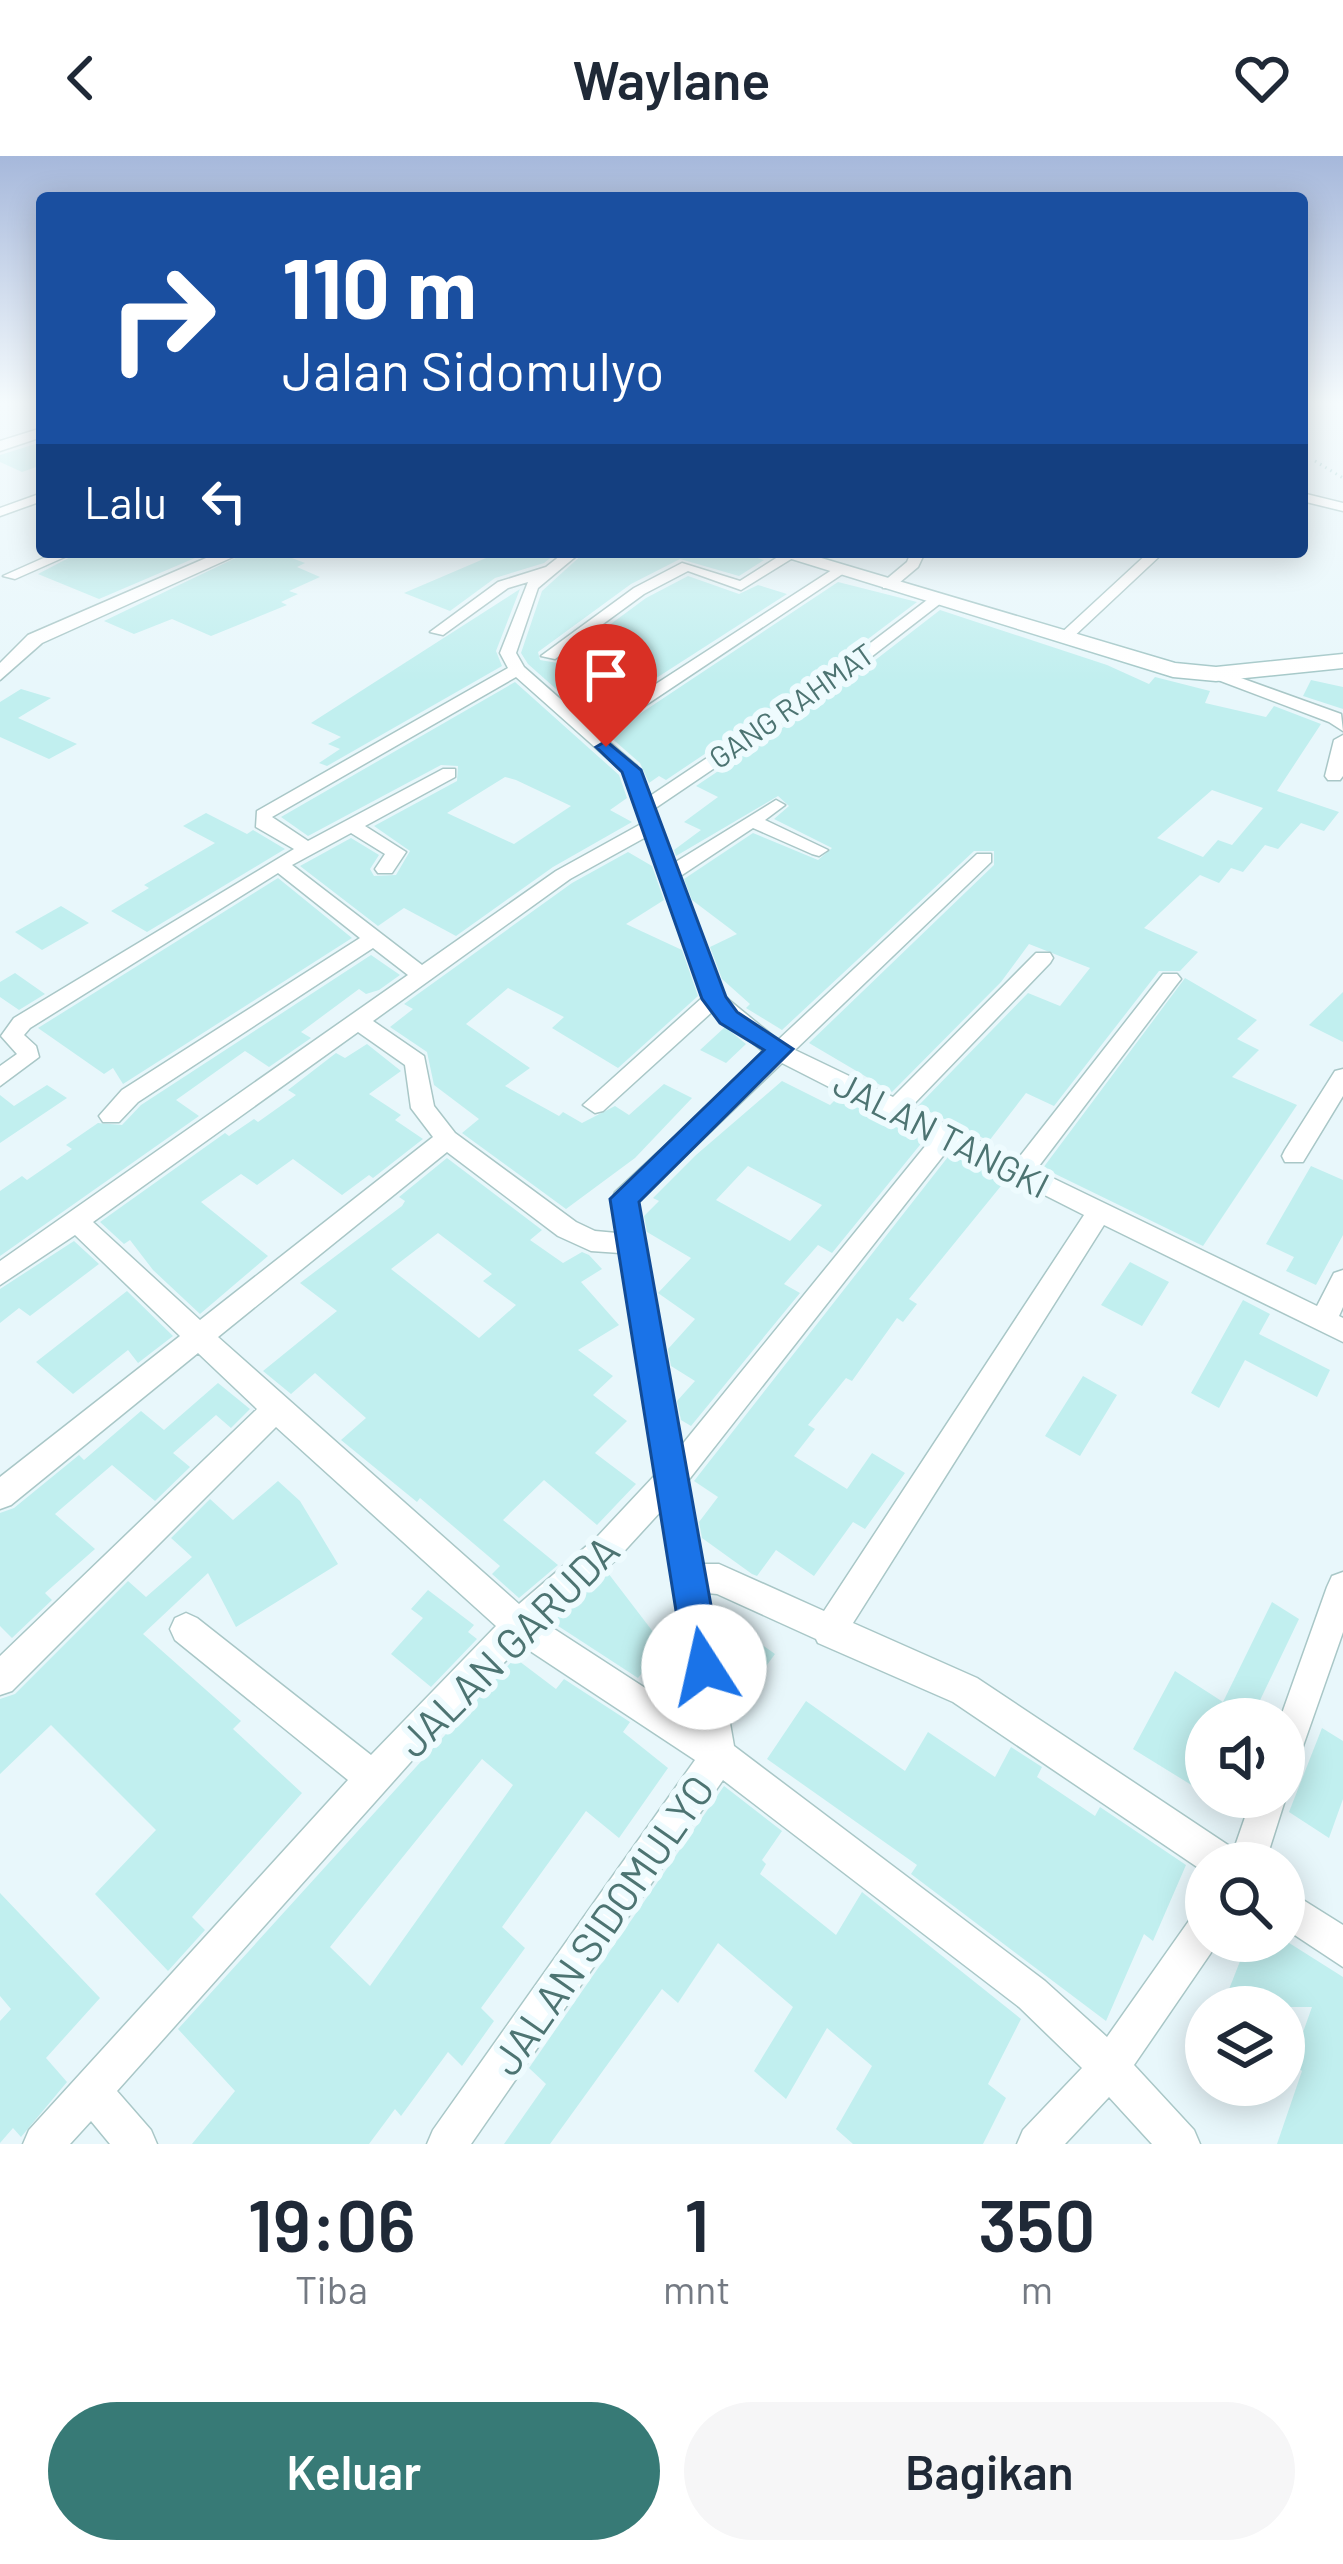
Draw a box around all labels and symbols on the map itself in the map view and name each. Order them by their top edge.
pin [555,624,657,747]
street label: GANG RAHMAT [701,635,881,775]
street label: JALAN TANGKI [827,1060,1057,1206]
street label: JALAN GARUDA [386,1524,628,1766]
position arrow [641,1604,767,1730]
street label: JALAN SIDOMULYO [479,1765,723,2083]

